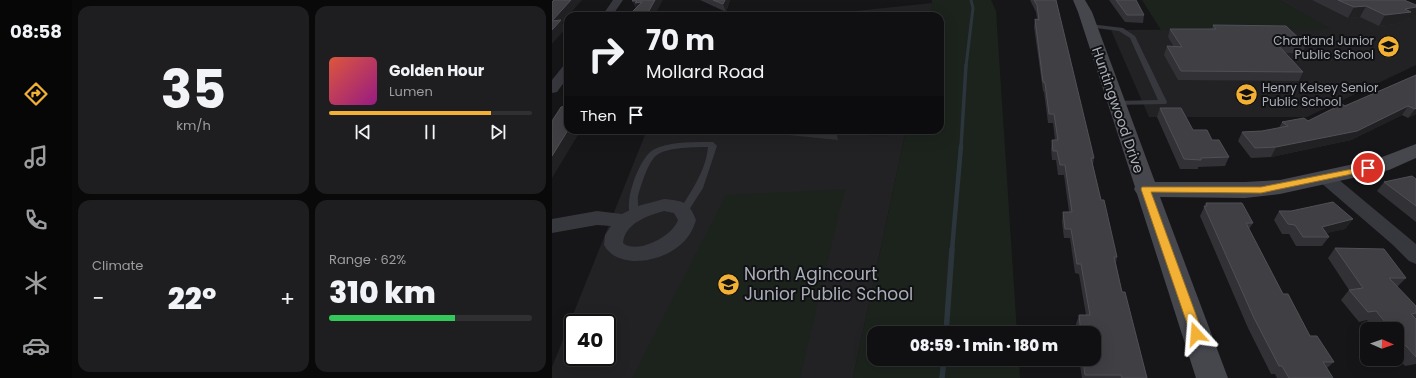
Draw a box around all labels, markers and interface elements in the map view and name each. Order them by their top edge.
text: 08:58 [10,19,62,44]
text: 70 m [646,21,715,60]
icon: right [580,28,632,80]
place label: Chartland Junior Public School [1273,32,1375,63]
school or university icon: Chartland Junior Public School [1376,34,1402,60]
street label: Huntingwood Drive [1087,44,1149,176]
text: 35 [161,53,226,126]
text: Mollard Road [646,59,765,84]
text: Golden Hour [389,60,484,81]
place label: Henry Kelsey Senior Public School [1262,79,1379,110]
icon: directions [22,80,50,108]
school or university icon: Henry Kelsey Senior Public School [1234,81,1260,107]
text: Lumen [389,82,433,101]
icon: arrive [625,104,647,126]
text: Then [580,105,617,126]
text: km/h [176,116,211,135]
icon: previous [352,121,374,143]
icon: pause [419,121,441,143]
icon: next [487,121,509,143]
icon: music [22,143,50,171]
pin [1351,151,1385,185]
icon: arrive [1357,157,1379,179]
icon: phone [22,206,50,234]
text: Range · 62% [329,250,406,269]
text: Climate [92,256,143,275]
place label: North Agincourt Junior Public School [744,262,913,306]
icon: climate [22,269,50,297]
text: 310 km [329,271,436,314]
school or university icon: North Agincourt Junior Public School [716,271,742,297]
text: 22° [168,277,216,320]
text: − [92,283,104,314]
text: + [280,283,295,314]
position arrow [1175,313,1217,355]
speed limit sign: 40 [564,314,616,366]
north arrow [1360,322,1404,366]
map controls [1360,322,1404,366]
icon: car [22,332,50,360]
text: 08:59 · 1 min · 180 m [910,335,1058,356]

